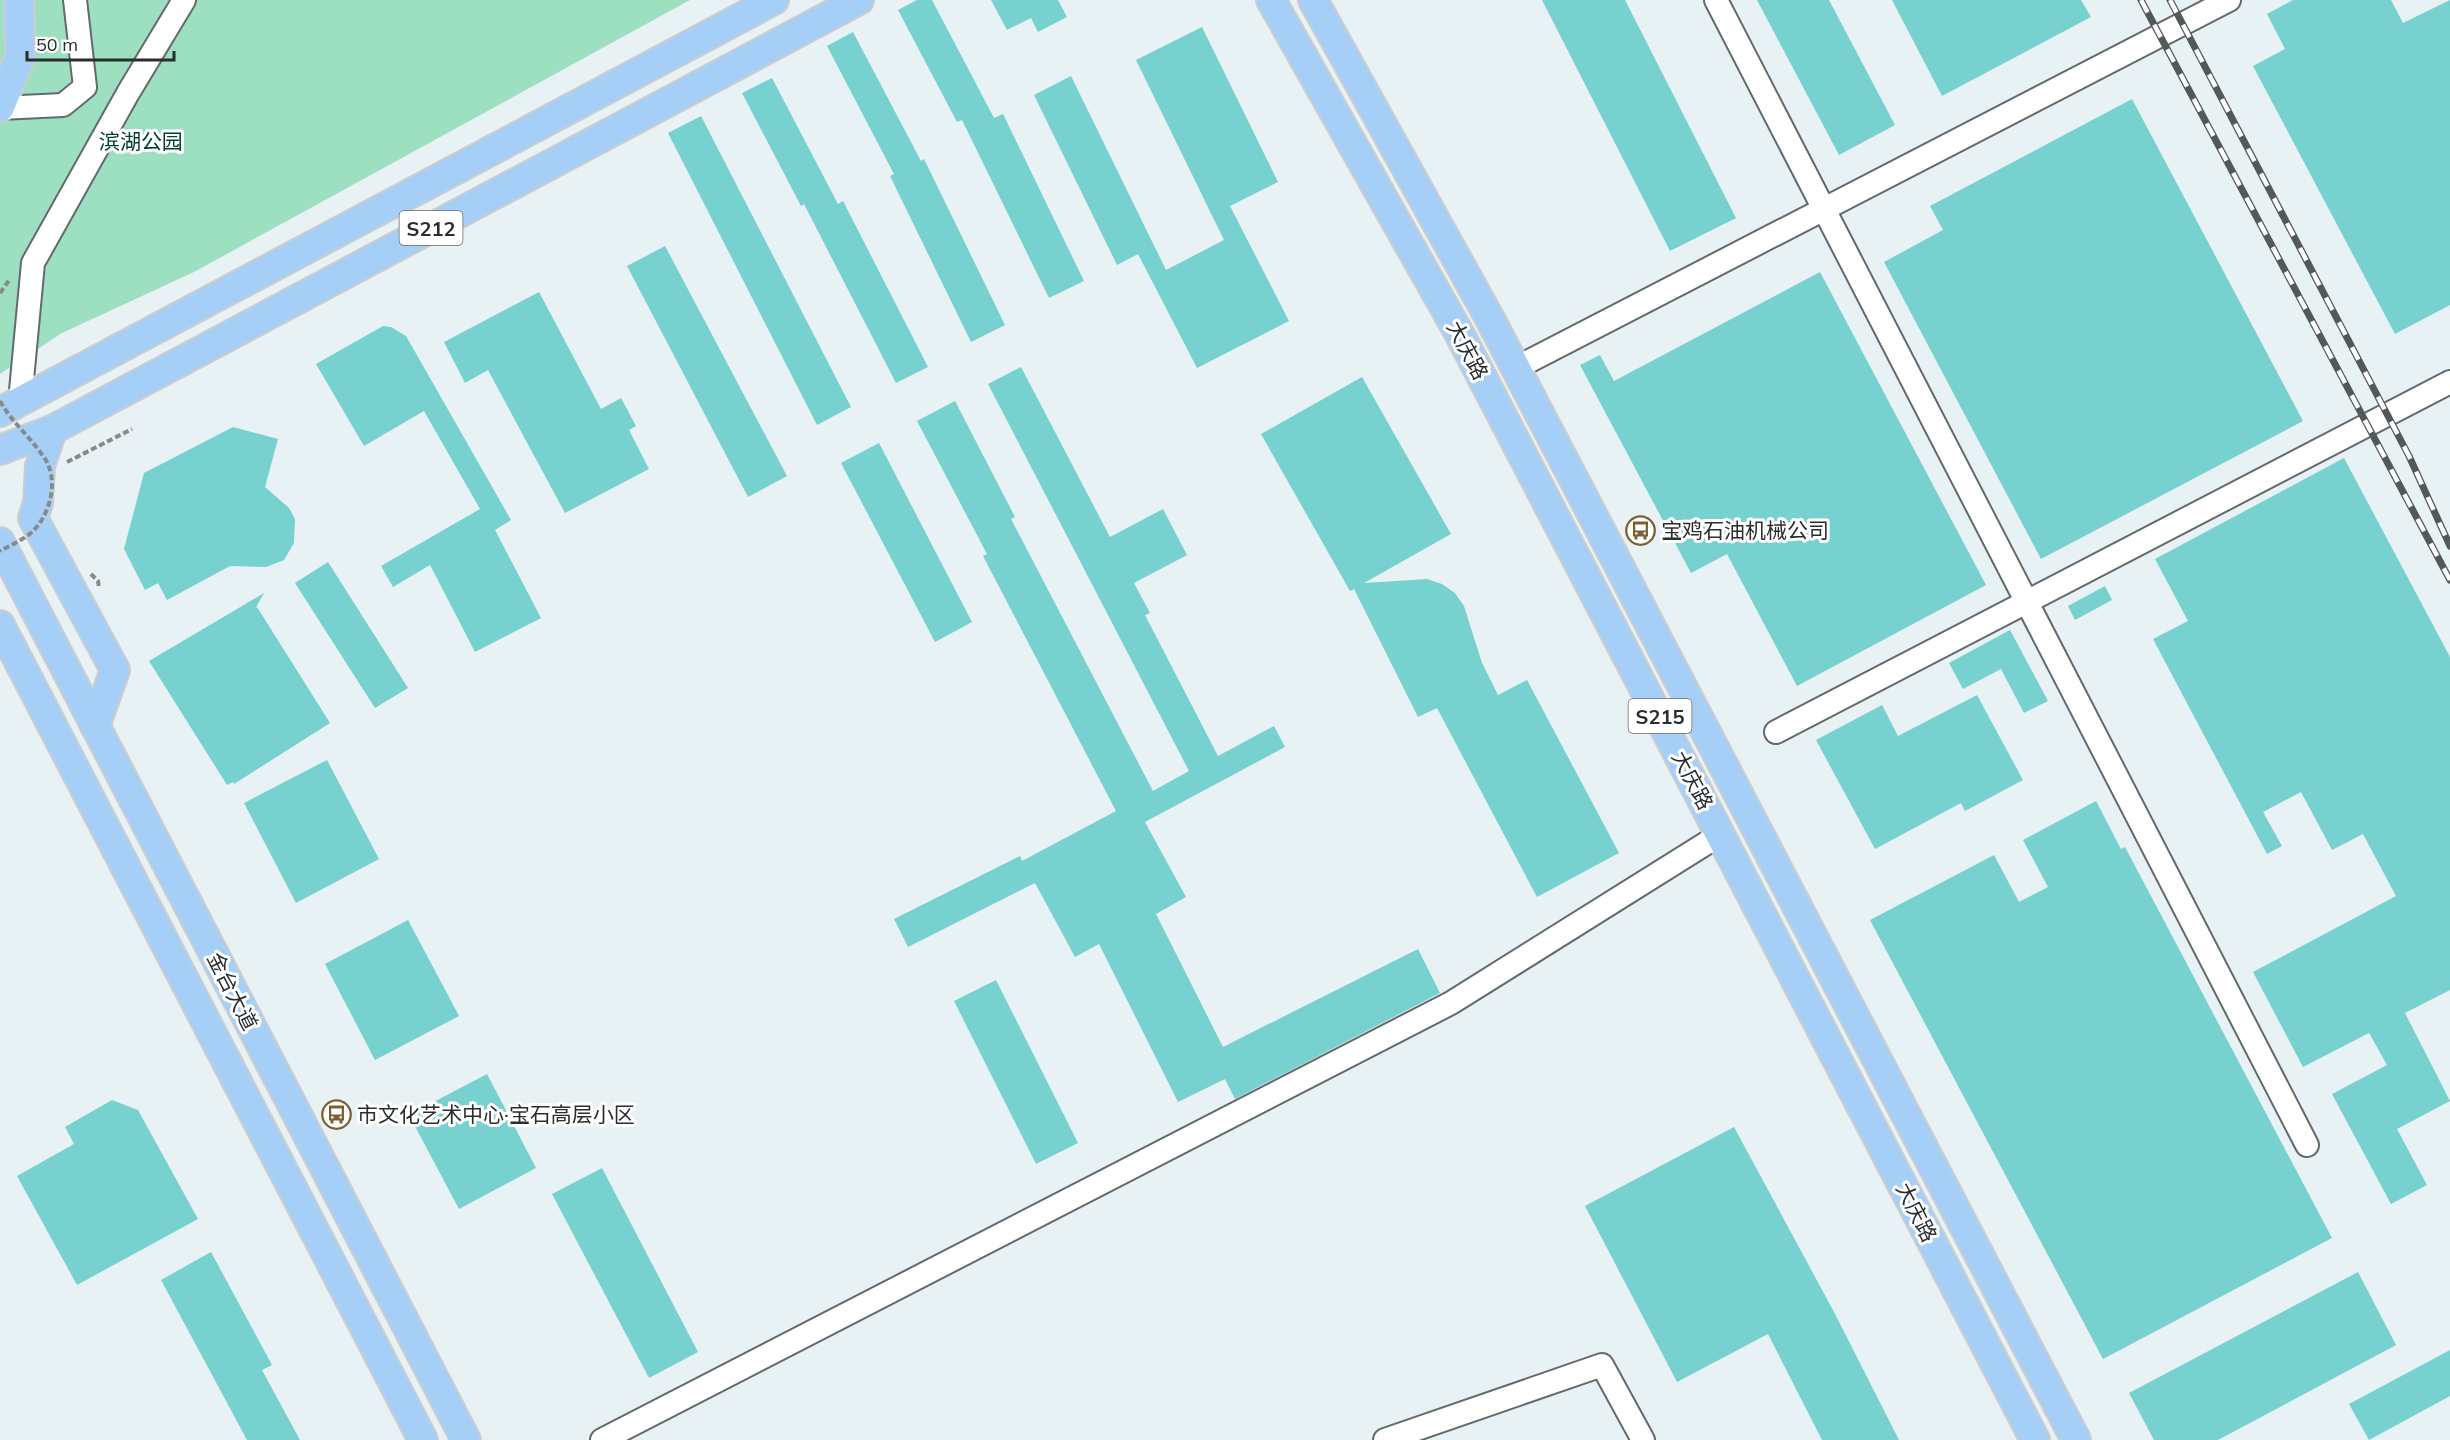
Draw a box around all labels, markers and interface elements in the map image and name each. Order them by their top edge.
scale bar [27,24,174,62]
text: 50 m [36,33,78,56]
park label: 滨湖公园 [99,128,183,154]
road number: S212 [400,211,462,245]
street label: 大庆路 [1442,316,1494,384]
bus stop icon: 宝鸡石油机械公司 [1624,514,1656,546]
place label: 宝鸡石油机械公司 [1661,517,1829,543]
road number: S215 [1628,699,1692,733]
street label: 大庆路 [1667,746,1719,814]
street label: 金台大道 [202,948,264,1034]
bus stop icon: 市文化艺术中心·宝石高层小区 [320,1098,352,1130]
place label: 市文化艺术中心·宝石高层小区 [357,1101,635,1127]
street label: 大庆路 [1891,1178,1943,1246]

